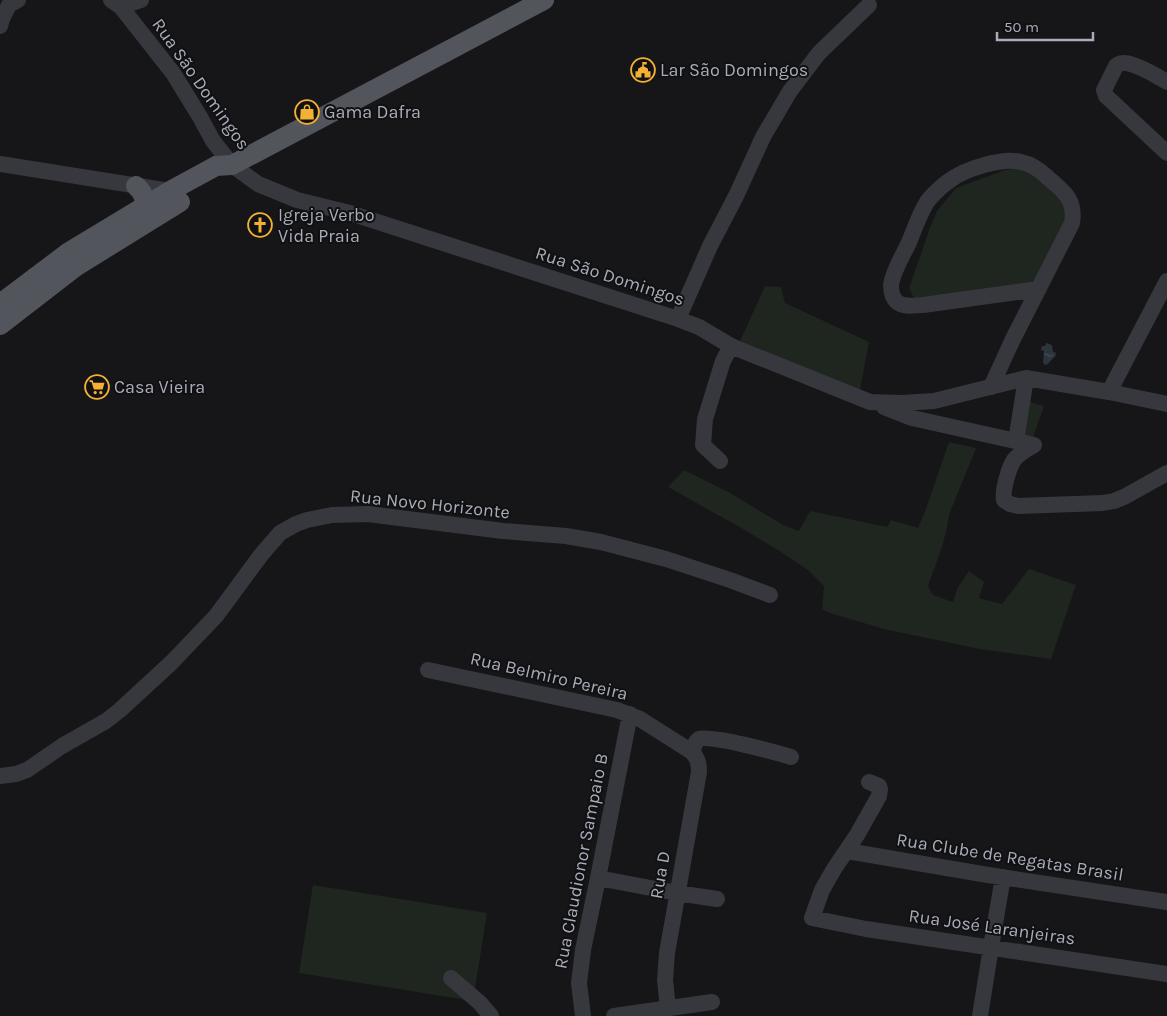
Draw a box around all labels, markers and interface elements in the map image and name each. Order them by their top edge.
scale bar [997,10,1093,42]
street label: Rua São Domingos [147,14,255,154]
text: 50 m [1004,18,1039,36]
public building icon: Lar São Domingos [630,57,656,83]
place label: Lar São Domingos [660,59,808,81]
shop icon: Gama Dafra [294,99,320,125]
place label: Gama Dafra [324,101,421,123]
place label: Igreja Verbo Vida Praia [278,204,375,247]
church icon: Igreja Verbo Vida Praia [247,212,273,238]
street label: Rua São Domingos [533,242,687,310]
supermarket icon: Casa Vieira [84,374,110,400]
place label: Casa Vieira [114,376,205,398]
street label: Rua Novo Horizonte [349,485,511,523]
street label: Rua Belmiro Pereira [468,647,630,705]
street label: Rua Claudionor Sampaio B [549,751,613,971]
street label: Rua Clube de Regatas Brasil [895,828,1125,886]
street label: Rua D [645,849,675,901]
street label: Rua José Laranjeiras [907,904,1077,950]

